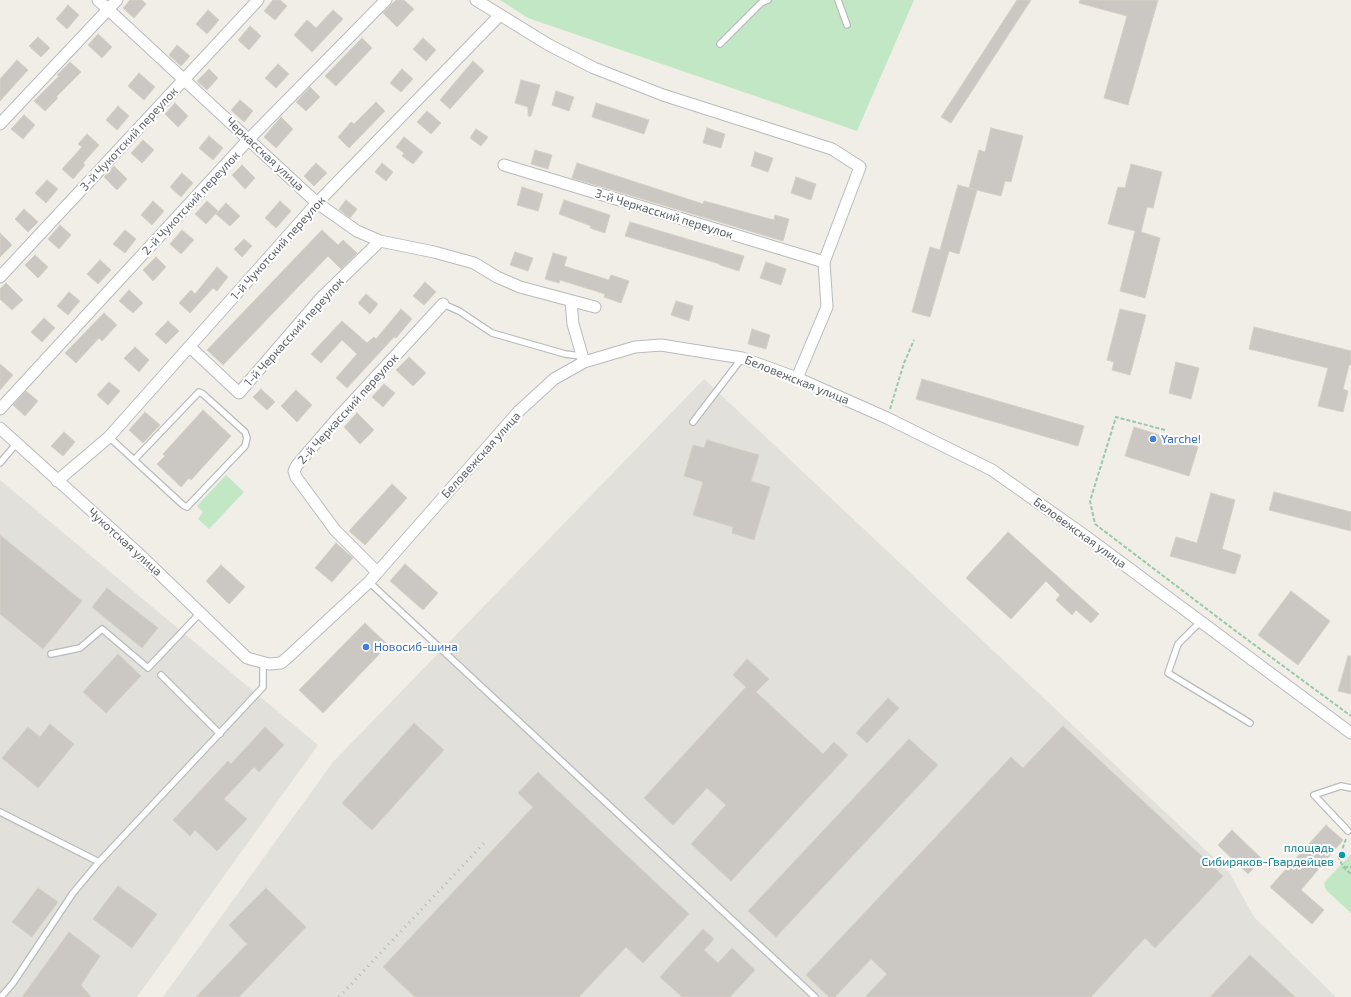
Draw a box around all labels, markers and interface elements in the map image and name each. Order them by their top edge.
street label: 3-й Чукотский переулок [77,84,181,194]
street label: Черкасская улица [223,114,307,194]
street label: 2-й Чукотский переулок [139,148,243,258]
street label: 3-й Черкасский переулок [593,186,735,242]
street label: 1-й Чукотский переулок [228,193,328,303]
street label: 1-й Черкасский переулок [241,275,347,389]
street label: 2-й Черкасский переулок [295,351,401,467]
street label: Беловежская улица [743,352,851,408]
street label: Беловежская улица [438,409,524,501]
place label: Yarche! [1161,432,1201,446]
marker: Yarche! [1148,434,1158,444]
street label: Беловежская улица [1031,494,1129,572]
street label: Чукотская улица [85,505,165,579]
place label: Новосиб-шина [374,640,458,654]
marker: Новосиб-шина [361,642,371,652]
place label: площадь Сибиряков-Гвардейцев [1201,841,1334,869]
marker: площадь Сибиряков-Гвардейцев [1337,850,1347,860]

